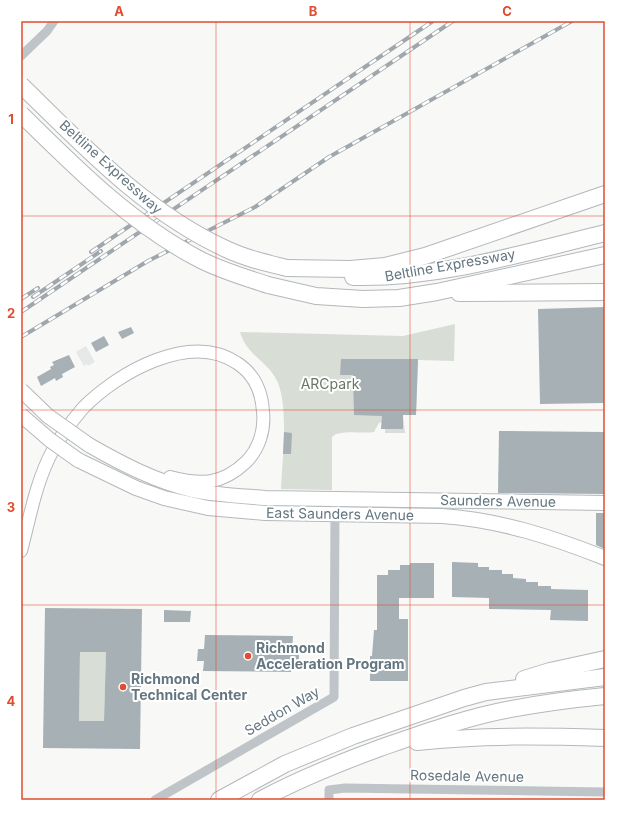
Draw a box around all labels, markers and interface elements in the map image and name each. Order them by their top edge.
text: A [114,3,124,19]
text: B [309,3,318,19]
text: C [502,3,512,19]
text: 1 [8,111,14,127]
street label: Beltline Expressway [57,116,166,217]
street label: Beltline Expressway [383,245,517,284]
text: 2 [7,305,15,321]
park label: ARCpark [301,375,360,392]
street label: Saunders Avenue [440,491,556,510]
text: 3 [7,499,15,515]
street label: East Saunders Avenue [266,504,414,523]
place label: Richmond Acceleration Program [256,639,405,672]
marker: Richmond Acceleration Program [243,651,253,661]
place label: Richmond Technical Center [131,670,247,703]
marker: Richmond Technical Center [118,682,128,692]
street label: Seddon Way [241,682,322,739]
text: 4 [7,693,16,709]
street label: Rosedale Avenue [410,766,524,785]

